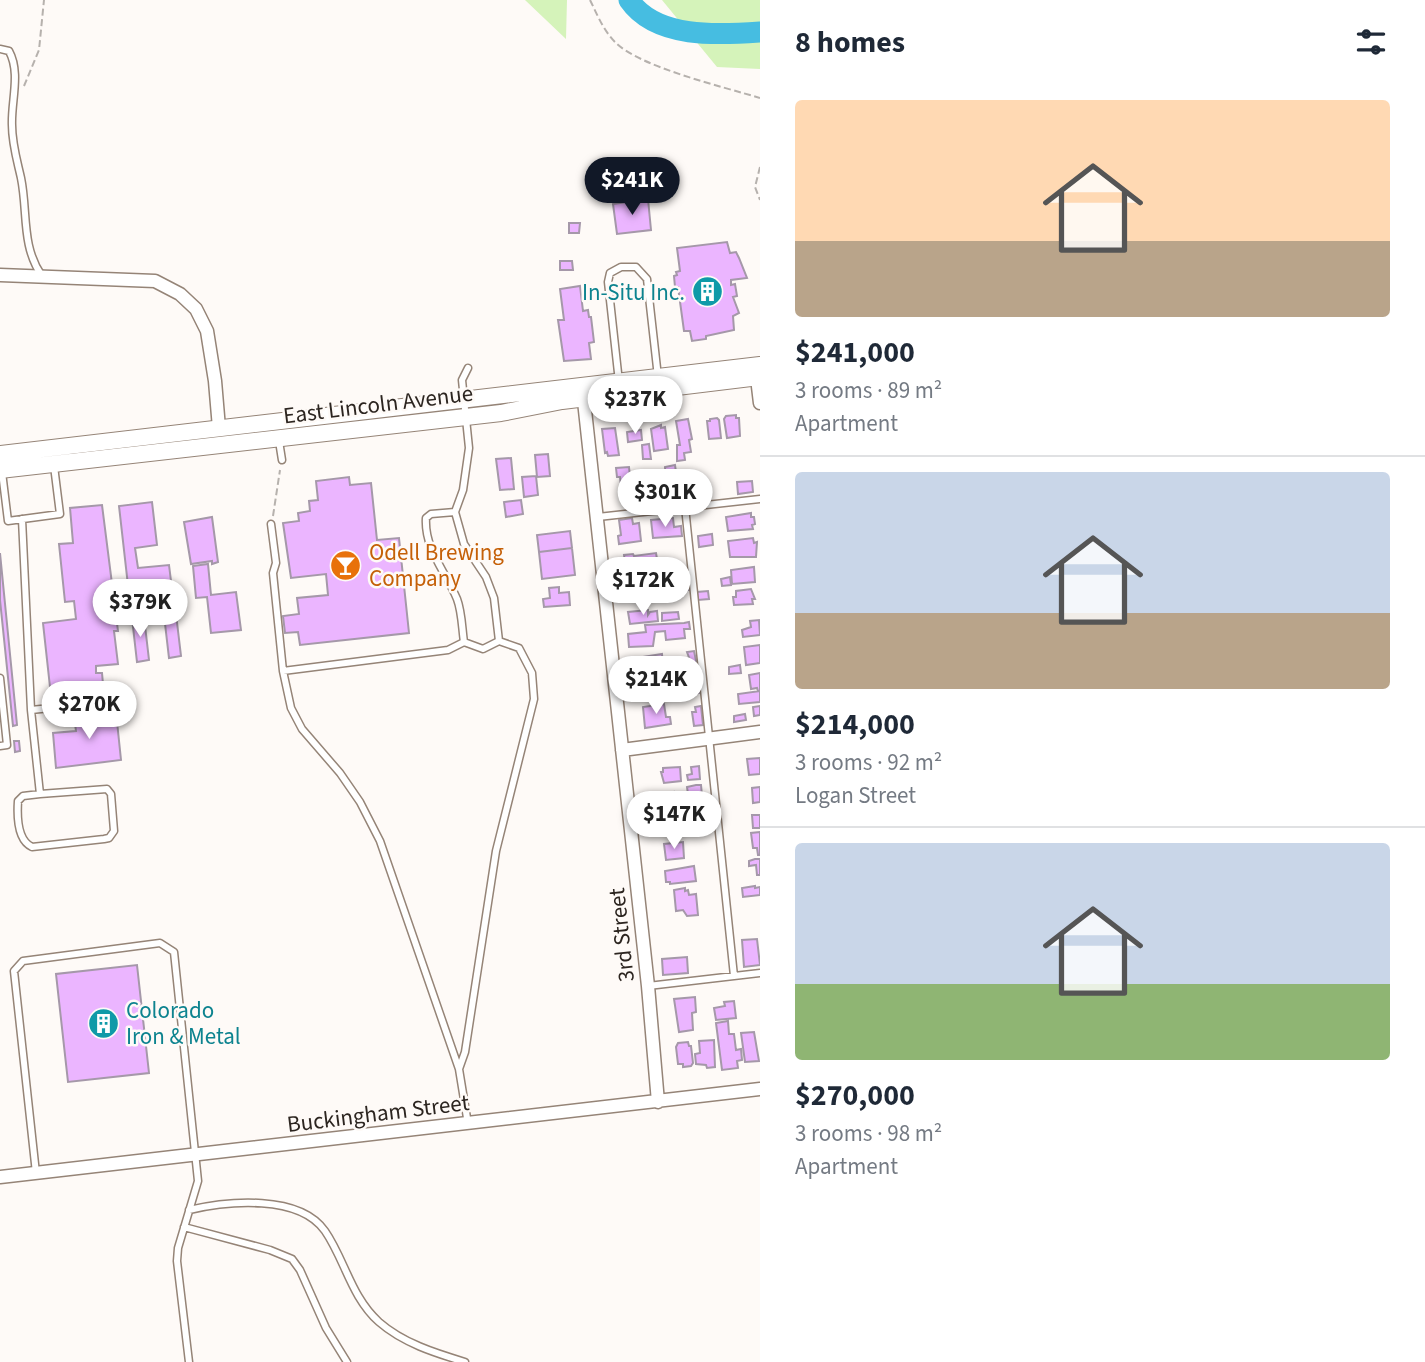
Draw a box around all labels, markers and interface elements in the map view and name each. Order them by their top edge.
text: 8 homes [795,21,905,64]
icon: filters [1352,23,1390,61]
icon: home [1030,145,1156,271]
pin: $241K [583,158,681,217]
text: $241K [601,163,663,196]
building icon: In-Situ Inc. [691,275,725,309]
place label: In-Situ Inc. [582,276,685,309]
text: $241,000 [795,331,915,374]
text: 3 rooms · 89 m² [795,374,942,407]
street label: East Lincoln Avenue [281,376,475,433]
pin: $237K [586,376,684,436]
text: $237K [604,382,666,415]
text: Apartment [795,407,898,440]
pin: $301K [616,470,714,529]
text: $301K [634,475,696,508]
icon: home [1030,517,1156,643]
place label: Odell Brewing Company [369,536,504,595]
bar icon: Odell Brewing Company [329,548,363,582]
pin: $172K [594,558,692,617]
text: $172K [612,563,674,596]
pin: $379K [91,580,189,639]
text: $379K [109,585,171,618]
pin: $214K [607,656,705,716]
text: $214K [625,662,687,695]
pin: $270K [40,682,138,741]
text: $270K [58,687,120,720]
text: $214,000 [795,703,915,746]
text: 3 rooms · 92 m² [795,746,942,779]
text: Logan Street [795,779,916,812]
pin: $147K [625,792,723,851]
text: $147K [643,797,705,830]
street label: 3rd Street [600,886,643,984]
icon: home [1030,888,1156,1014]
place label: Colorado Iron & Metal [126,994,241,1053]
building icon: Colorado Iron & Metal [86,1006,120,1040]
text: $270,000 [795,1074,915,1117]
street label: Buckingham Street [285,1086,471,1141]
text: 3 rooms · 98 m² [795,1117,942,1150]
text: Apartment [795,1150,898,1183]

